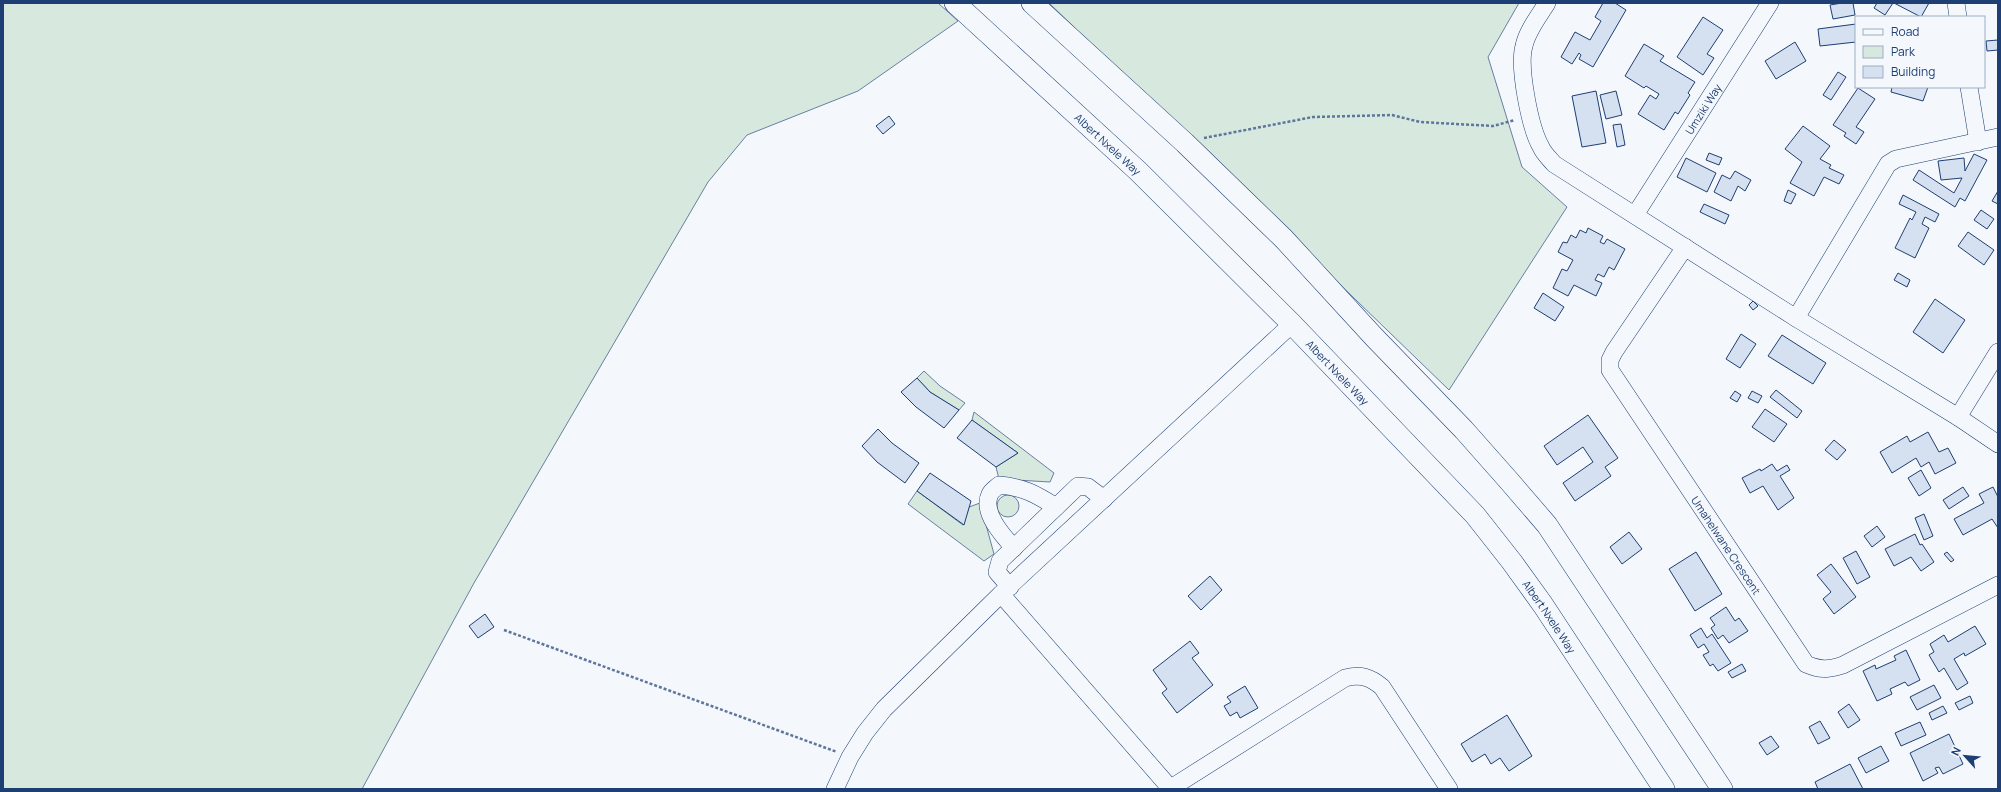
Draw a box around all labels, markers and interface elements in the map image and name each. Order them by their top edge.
legend [1855,16,1985,88]
text: Road [1891,23,1919,40]
text: Park [1891,43,1916,60]
text: Building [1891,63,1935,80]
street label: Umziki Way [1681,80,1724,137]
street label: Albert Nxele Way [1072,109,1145,178]
street label: Albert Nxele Way [1303,336,1373,408]
street label: Umahelwane Crescent [1688,493,1765,597]
street label: Albert Nxele Way [1520,577,1580,656]
north arrow [1945,736,1985,776]
text: N [1947,744,1964,758]

